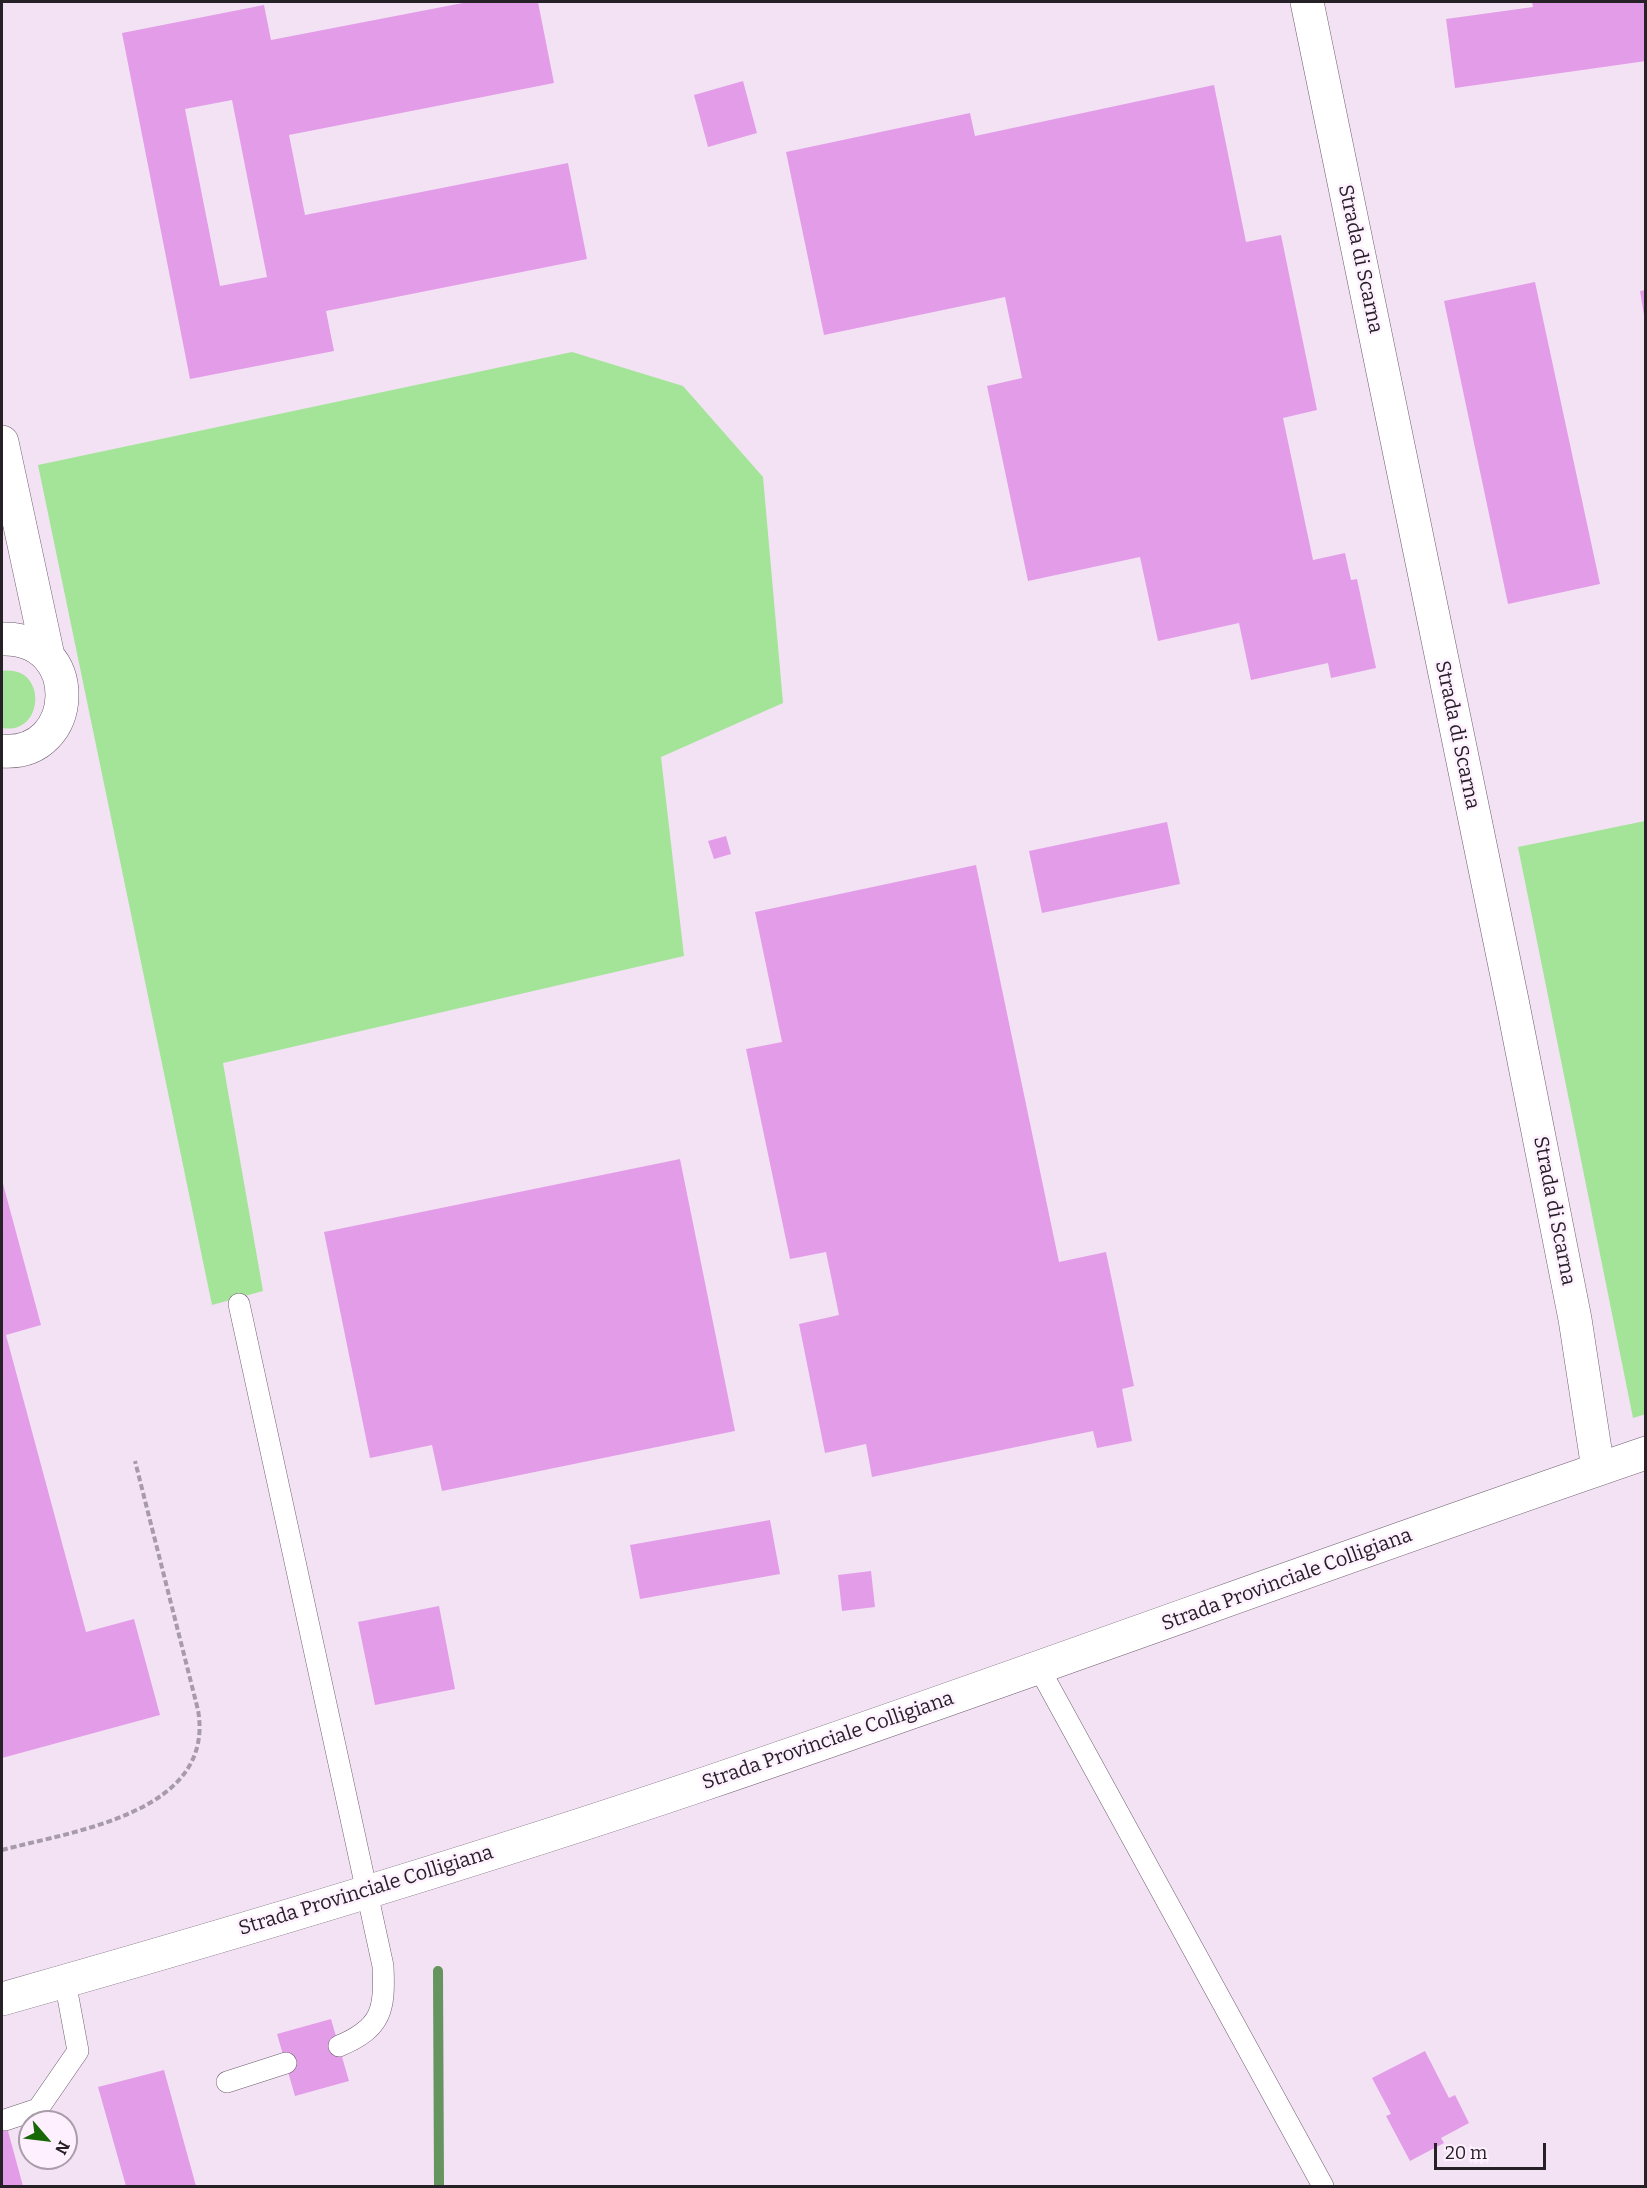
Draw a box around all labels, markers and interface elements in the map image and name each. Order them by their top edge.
street label: Strada di Scarna [1333,183,1387,335]
street label: Strada di Scarna [1430,659,1484,811]
street label: Strada di Scarna [1528,1134,1580,1288]
street label: Strada Provinciale Colligiana [1159,1523,1415,1637]
street label: Strada Provinciale Colligiana [699,1687,957,1795]
street label: Strada Provinciale Colligiana [236,1841,496,1941]
north arrow [18,2110,78,2170]
scale bar [1437,2131,1550,2169]
text: N [51,2138,74,2158]
text: 20 m [1445,2142,1487,2164]

